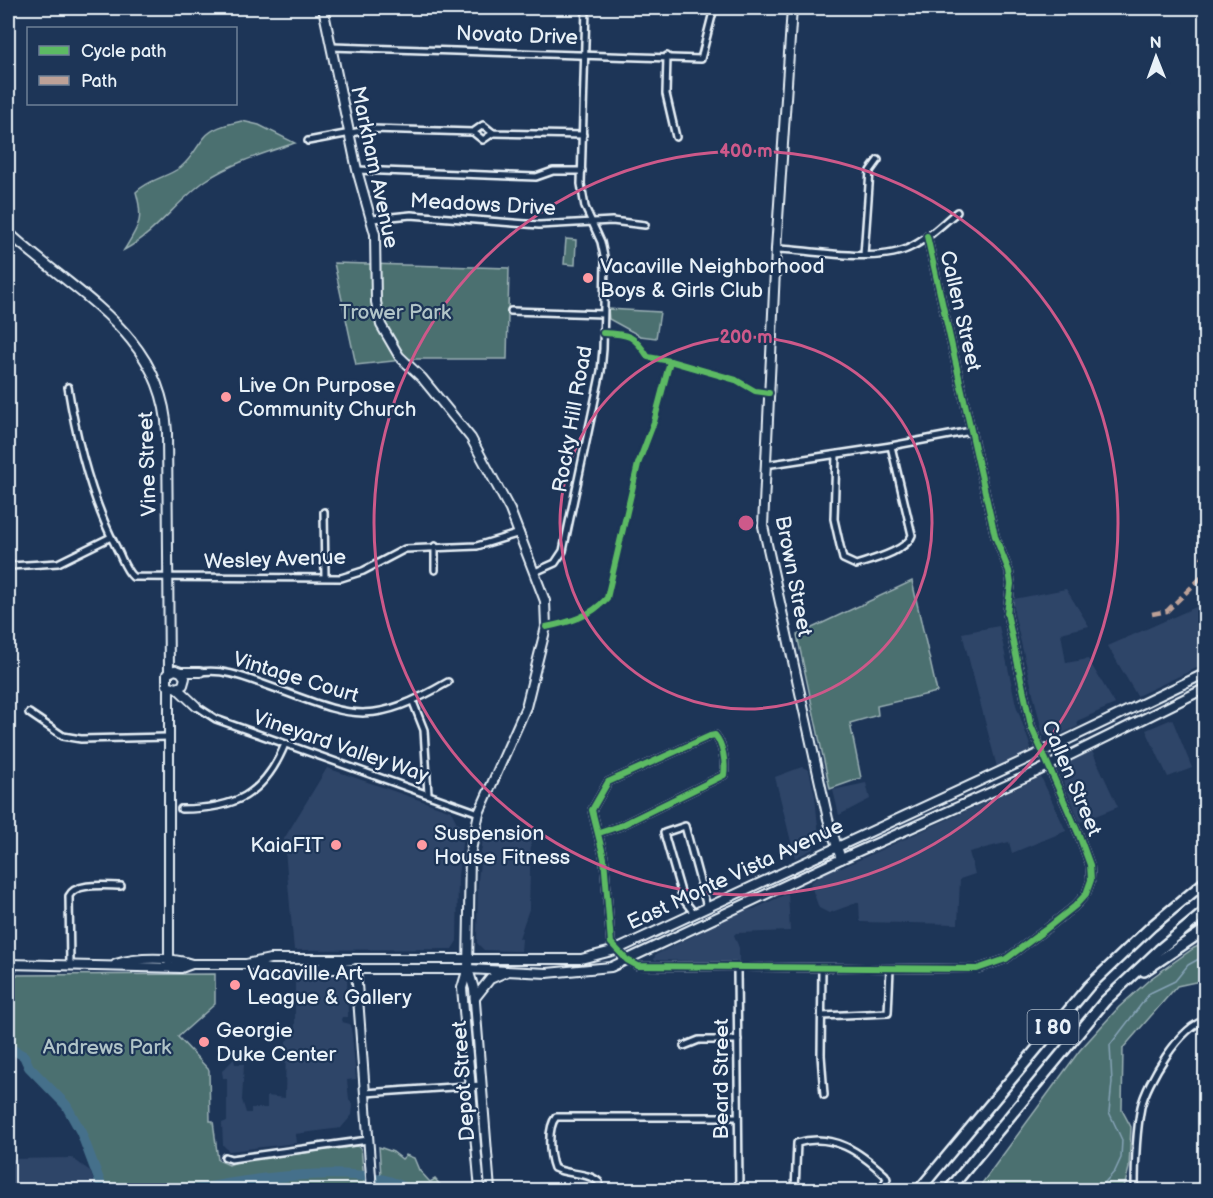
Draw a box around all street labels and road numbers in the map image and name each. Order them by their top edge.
street label: Novato Drive [456,21,578,50]
street label: Markham Avenue [345,84,404,250]
street label: Meadows Drive [410,188,556,221]
street label: Callen Street [934,248,987,375]
street label: Rocky Hill Road [547,344,598,494]
street label: Vine Street [133,410,162,517]
street label: Brown Street [770,514,818,639]
street label: Wesley Avenue [204,545,346,574]
street label: Vintage Court [230,646,362,709]
street label: Vineyard Valley Way [250,705,432,788]
street label: Callen Street [1036,717,1107,840]
street label: East Monte Vista Avenue [623,813,847,936]
road number: I 80 [1028,1010,1078,1044]
street label: Beard Street [709,1018,734,1139]
street label: Depot Street [447,1019,480,1142]

